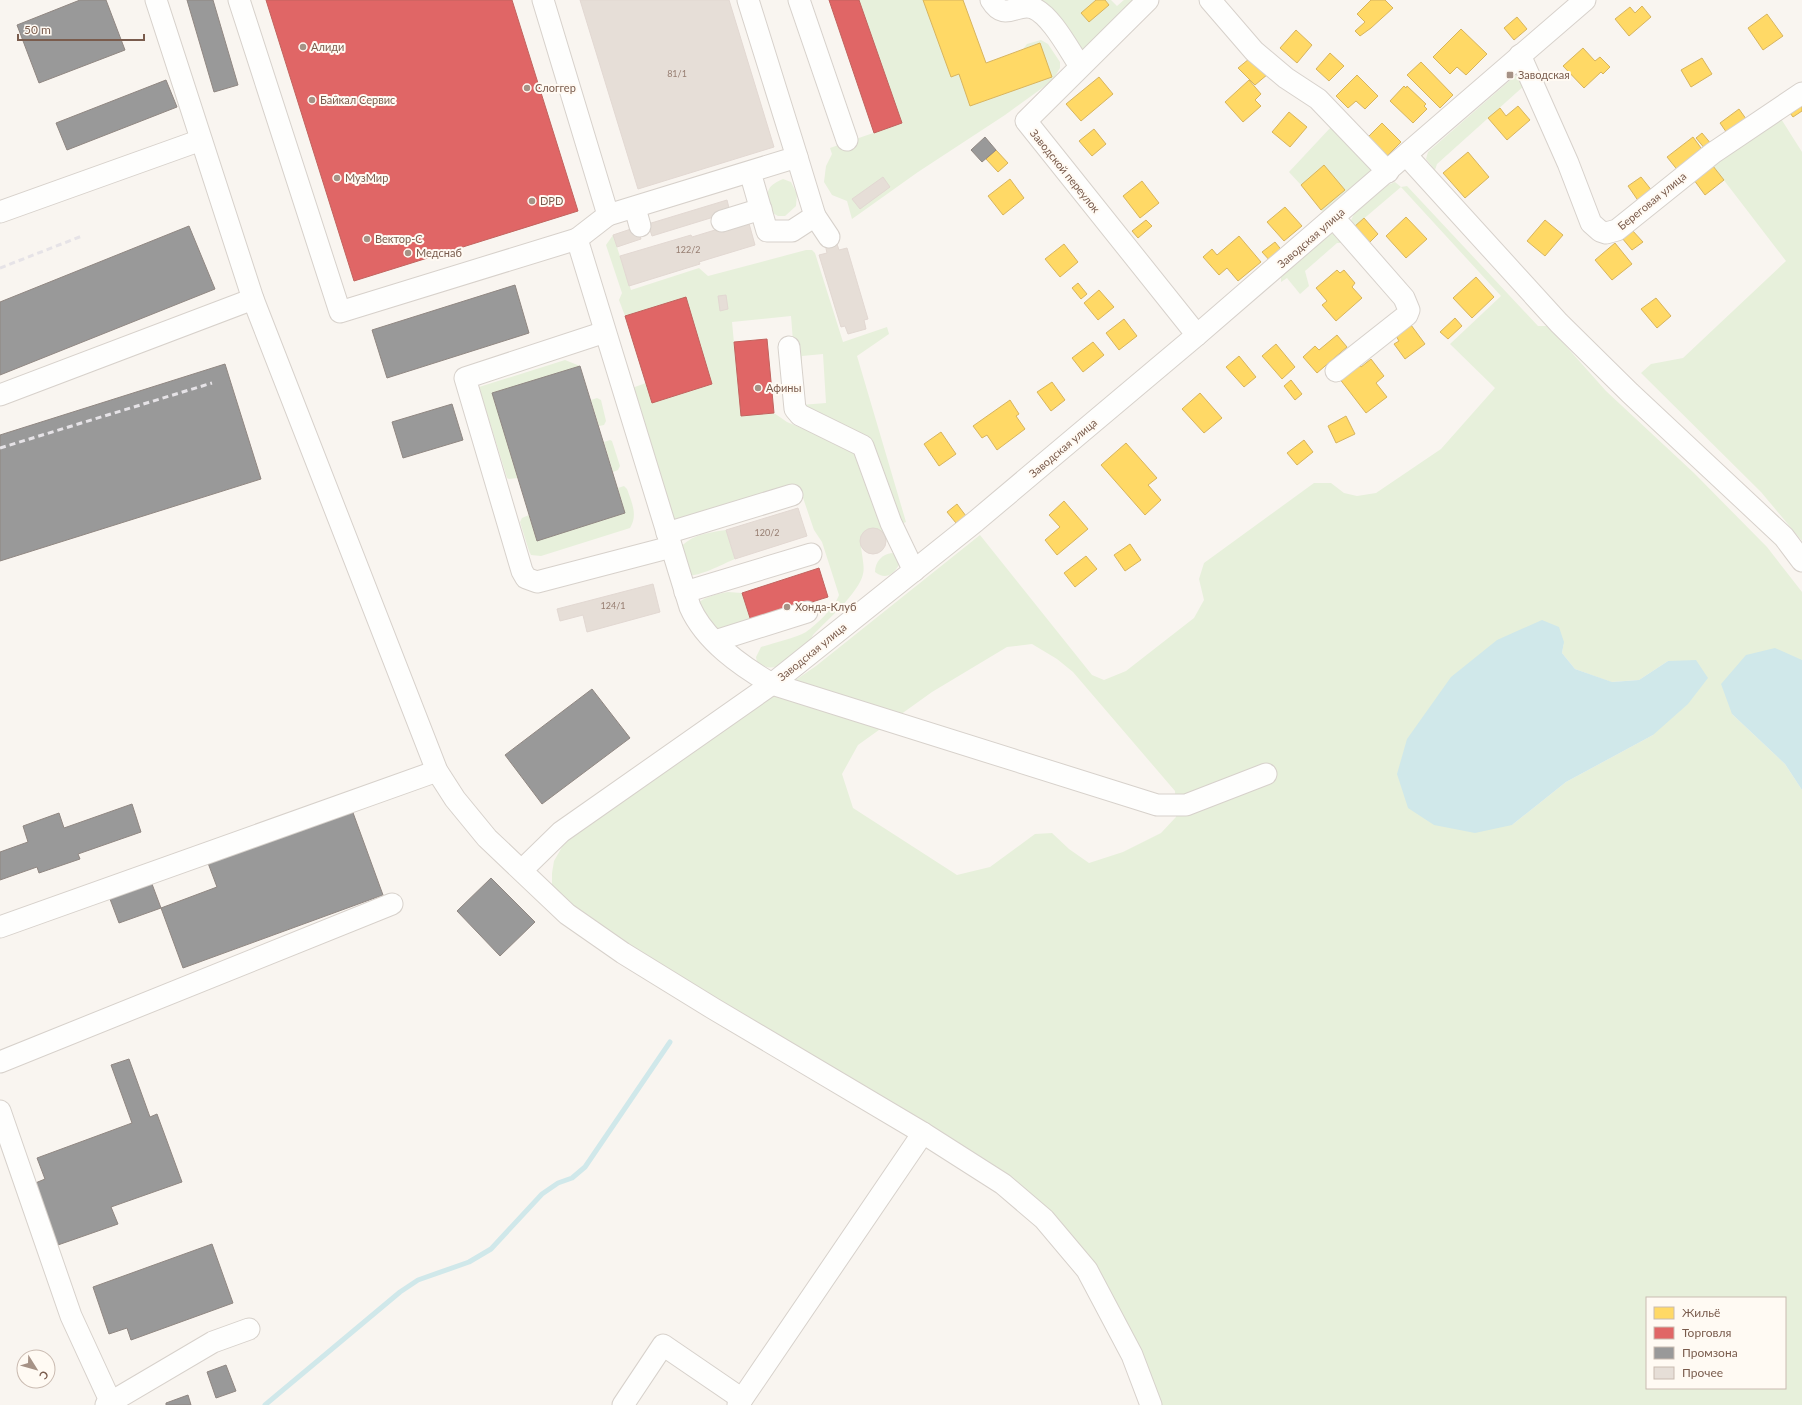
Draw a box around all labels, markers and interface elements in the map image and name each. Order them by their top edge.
scale bar [18,16,144,42]
text: 50 m [24,22,51,37]
place label: Алиди [311,40,344,53]
marker: Алиди [298,42,308,52]
house number: 81/1 [667,68,687,79]
place label: Заводская [1518,68,1570,81]
marker: Заводская [1505,70,1515,80]
place label: Слоггер [535,81,576,94]
marker: Слоггер [522,83,532,93]
place label: Байкал Сервис [320,93,395,106]
marker: Байкал Сервис [307,95,317,105]
street label: Заводской переулок [1028,126,1103,215]
street label: Береговая улица [1615,169,1689,232]
place label: МузМир [345,171,388,184]
marker: МузМир [332,173,342,183]
place label: DPD [540,194,563,207]
marker: DPD [527,196,537,206]
street label: Заводская улица [1274,205,1347,270]
place label: Вектор-С [375,232,423,245]
marker: Вектор-С [362,234,372,244]
house number: 122/2 [676,244,700,255]
place label: Медснаб [416,246,462,259]
marker: Медснаб [403,248,413,258]
place label: Афины [766,381,802,394]
marker: Афины [753,383,763,393]
street label: Заводская улица [1026,415,1099,480]
house number: 120/2 [755,527,779,538]
house number: 124/1 [601,600,625,611]
place label: Хонда-Клуб [795,600,856,613]
marker: Хонда-Клуб [782,602,792,612]
street label: Заводская улица [775,620,849,683]
legend [1646,1297,1786,1389]
text: Жильё [1682,1305,1720,1320]
text: Торговля [1682,1325,1732,1340]
text: Промзона [1682,1345,1738,1360]
north arrow [16,1349,56,1389]
text: Прочее [1682,1365,1723,1380]
text: С [37,1368,52,1383]

